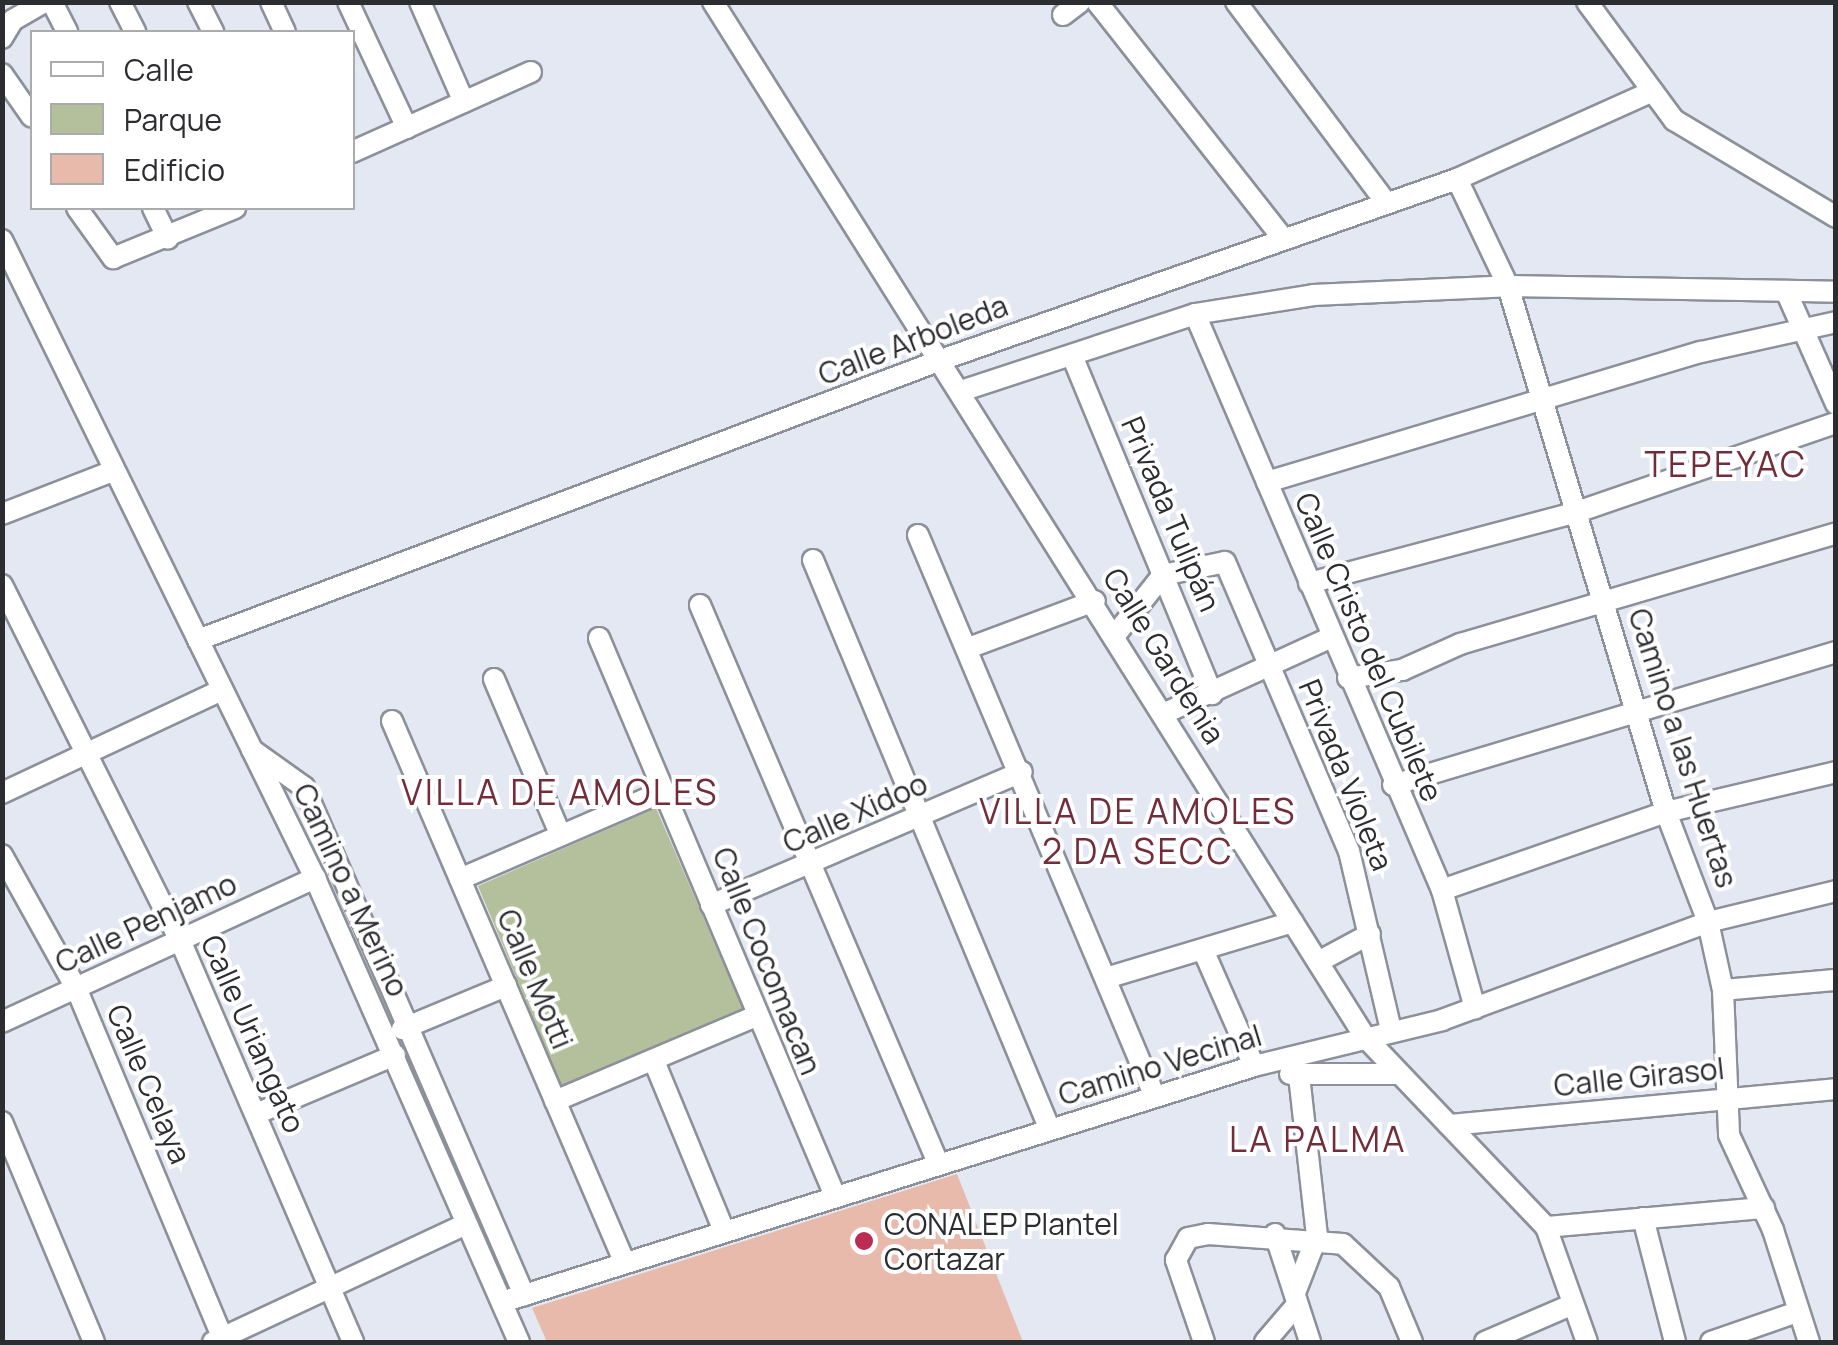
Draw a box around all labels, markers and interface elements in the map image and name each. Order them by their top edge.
legend [30,30,355,210]
text: Calle [124,49,194,90]
text: Parque [124,99,222,140]
text: Edificio [124,149,225,190]
street label: Calle Arboleda [813,287,1013,393]
street label: Privada Tulipán [1114,411,1228,617]
district label: TEPEYAC [1645,443,1807,485]
street label: Calle Cristo del Cubilete [1288,487,1450,807]
street label: Calle Gardenia [1096,562,1232,750]
street label: Camino a las Huertas [1621,604,1745,892]
street label: Privada Violeta [1291,674,1401,876]
street label: Calle Xidoo [777,765,933,861]
district label: VILLA DE AMOLES [401,771,719,813]
street label: Camino a Merino [286,778,416,1002]
district label: VILLA DE AMOLES 2 DA SECC [979,790,1297,872]
street label: Calle Cocomacan [705,842,829,1080]
street label: Calle Penjamo [50,865,242,981]
street label: Calle Motti [490,904,580,1054]
street label: Calle Uriangato [193,930,313,1138]
street label: Calle Celaya [99,999,199,1169]
street label: Camino Vecinal [1054,1017,1266,1113]
street label: Calle Girasol [1552,1050,1726,1104]
district label: LA PALMA [1229,1118,1407,1160]
place label: CONALEP Plantel Cortazar [884,1206,1119,1276]
marker: CONALEP Plantel Cortazar [853,1230,875,1252]

